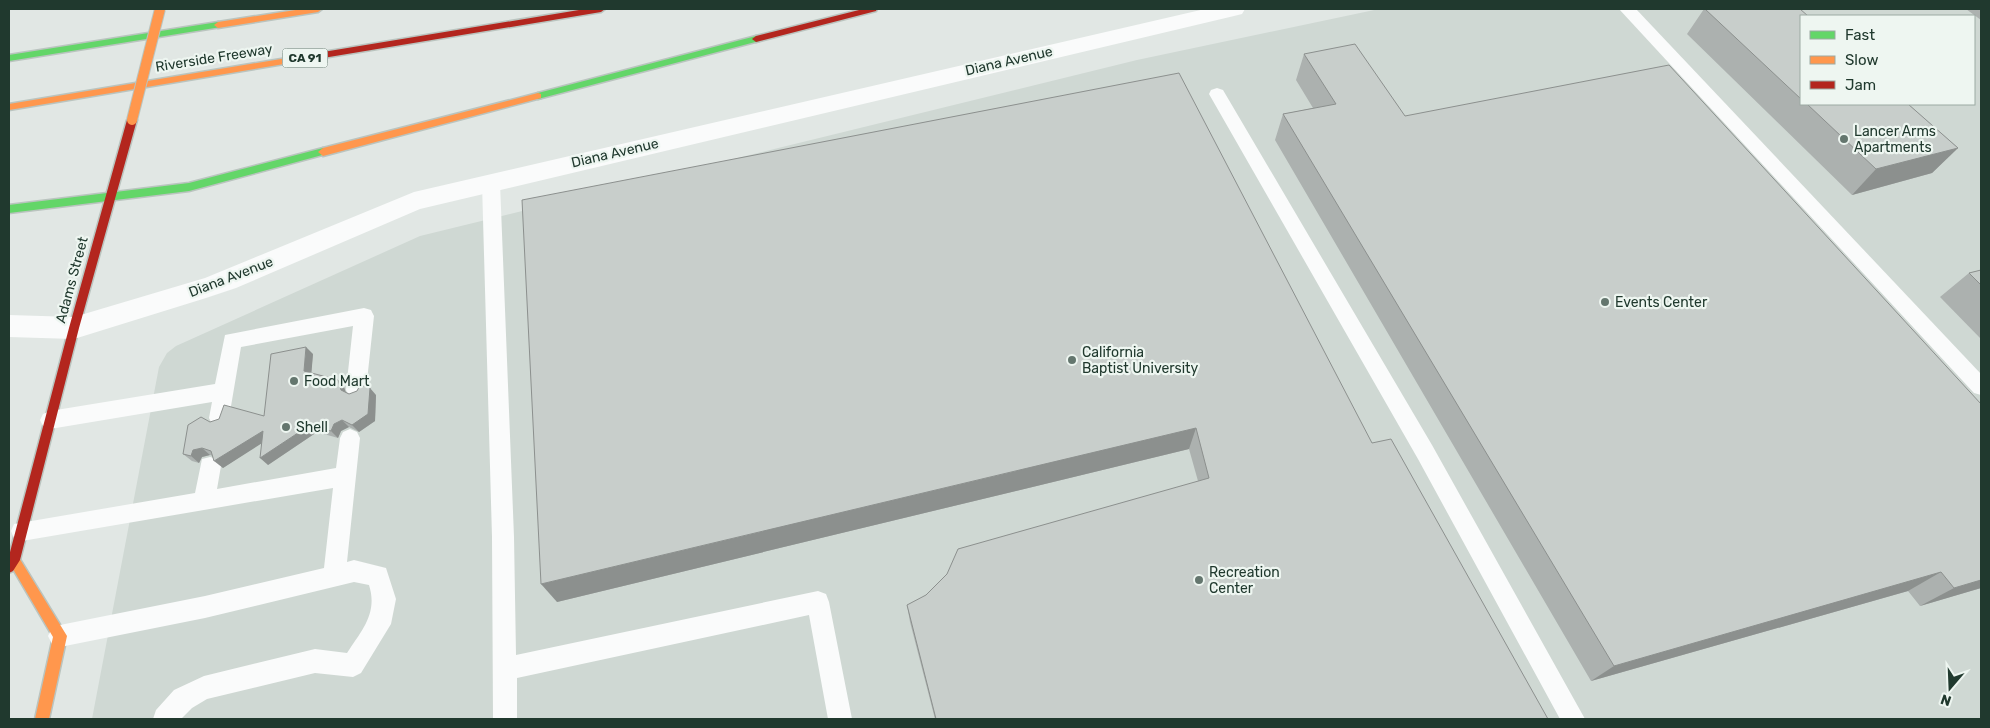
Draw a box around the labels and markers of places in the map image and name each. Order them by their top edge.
place label: Lancer Arms Apartments [1854,123,1936,156]
marker: Lancer Arms Apartments [1838,133,1850,145]
place label: Events Center [1615,294,1708,311]
marker: Events Center [1599,296,1611,308]
place label: California Baptist University [1082,344,1199,377]
marker: California Baptist University [1066,354,1078,366]
place label: Food Mart [304,373,370,390]
marker: Food Mart [288,375,300,387]
place label: Shell [296,419,328,436]
marker: Shell [280,421,292,433]
place label: Recreation Center [1209,564,1280,597]
marker: Recreation Center [1193,574,1205,586]

